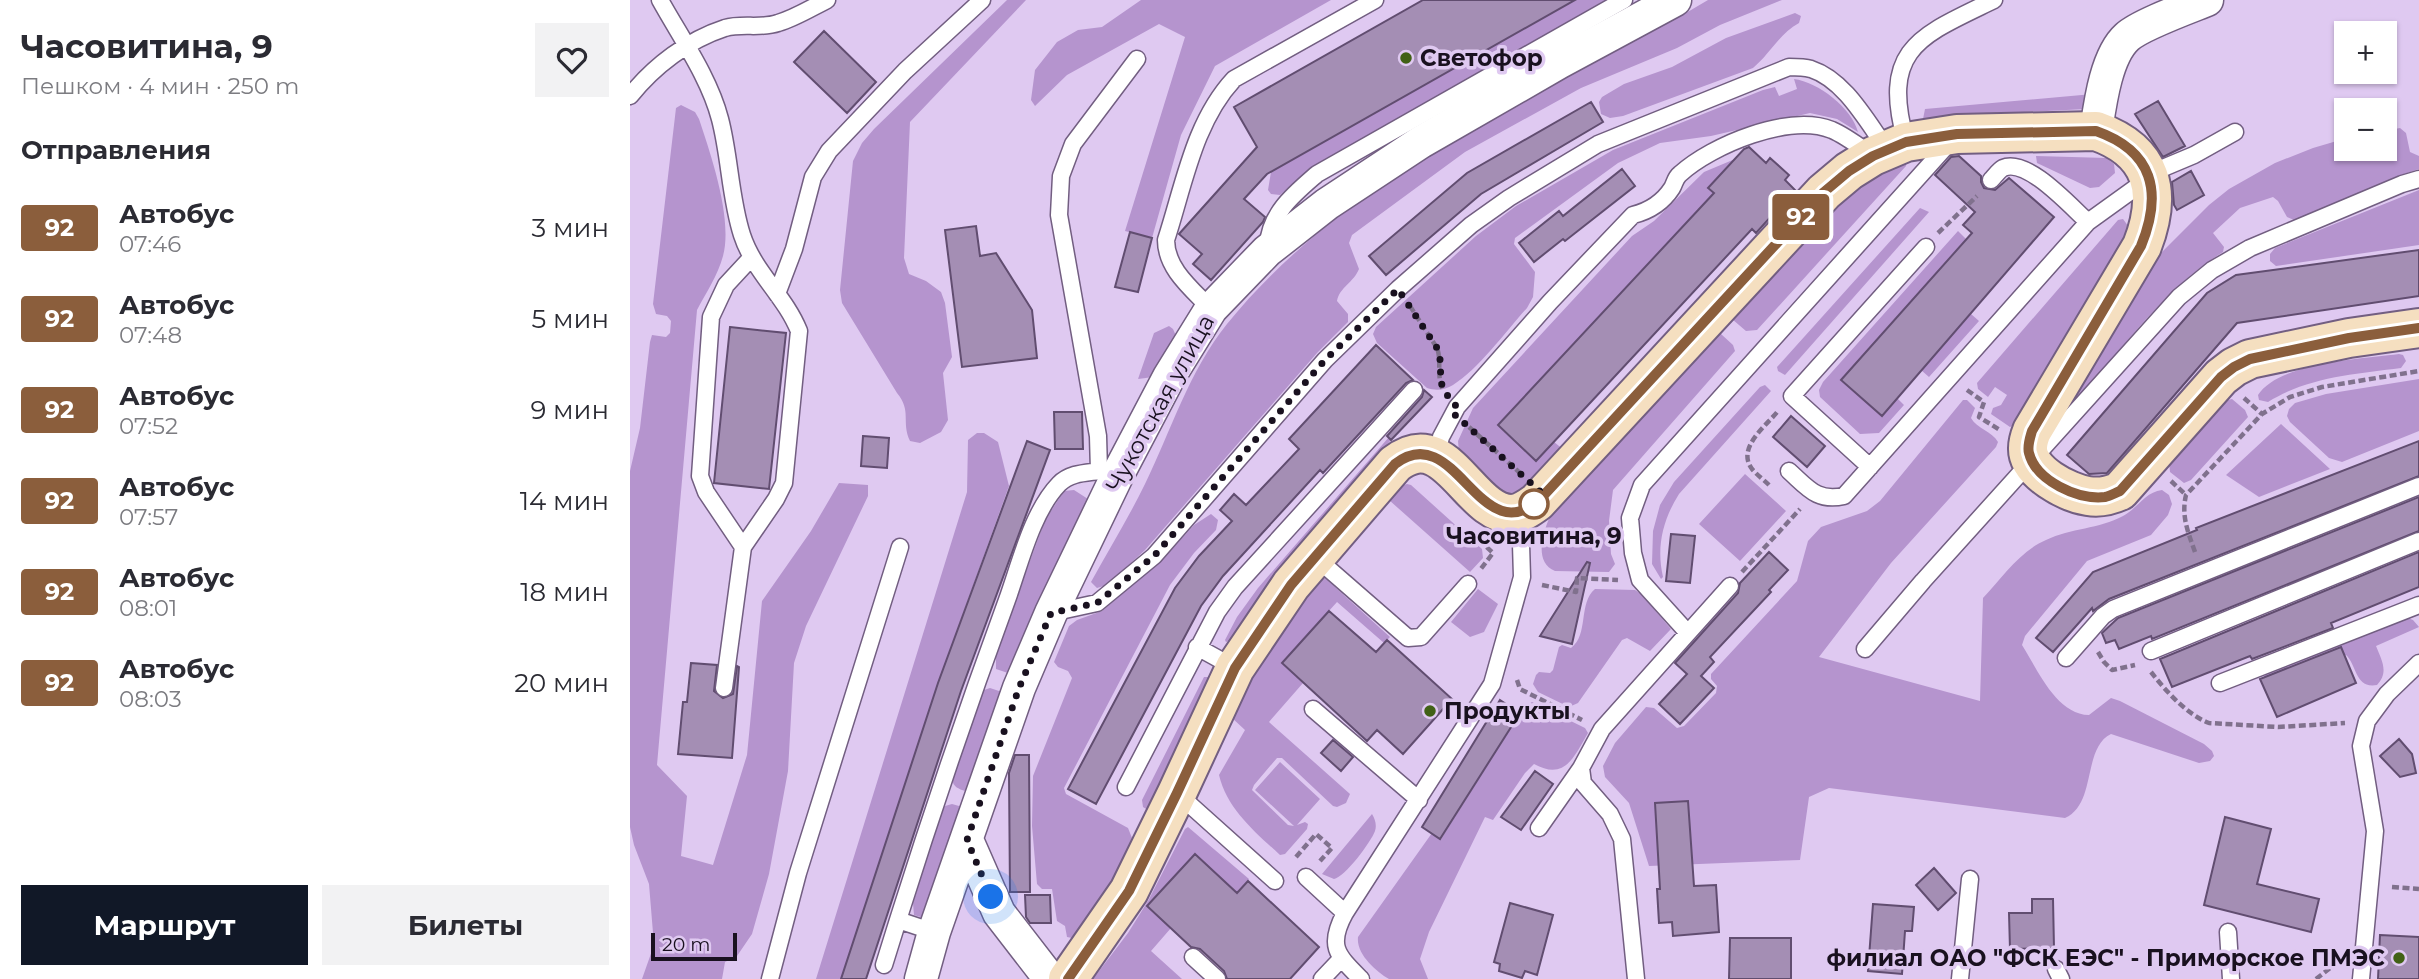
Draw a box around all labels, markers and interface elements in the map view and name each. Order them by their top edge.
map controls [2334,21,2397,161]
button: + [2334,21,2397,84]
button: heart [535,23,609,97]
text: Часовитина, 9 [21,26,273,66]
place label: Светофор [1420,44,1543,72]
marker: Светофор [1398,50,1414,66]
text: Пешком · 4 мин · 250 m [21,72,299,100]
button: − [2334,98,2397,161]
text: Отправления [21,134,211,166]
line badge: 92 [1770,194,1832,240]
text: Автобус [119,198,234,230]
text: 92 [1786,202,1816,231]
text: 3 мин [532,212,609,244]
text: 92 [45,213,74,242]
text: 07:46 [119,230,181,258]
text: Автобус [119,289,234,321]
text: 5 мин [531,303,609,335]
text: 92 [45,304,74,333]
street label: Чукотская улица [1100,310,1220,496]
text: 07:48 [119,321,182,349]
text: Автобус [119,380,234,412]
text: 9 мин [530,394,609,426]
text: 92 [45,395,74,424]
text: 07:52 [119,412,178,440]
text: Автобус [119,471,234,503]
text: 14 мин [520,485,609,517]
text: 92 [45,486,74,515]
marker: Часовитина, 9 [1519,489,1549,519]
text: 07:57 [119,503,178,531]
place label: Часовитина, 9 [1446,522,1622,550]
text: Автобус [119,562,234,594]
text: 18 мин [520,576,609,608]
text: 92 [45,577,74,606]
text: 08:01 [119,594,177,622]
text: Автобус [119,653,234,685]
text: 20 мин [514,667,609,699]
text: 92 [45,668,74,697]
text: 08:03 [119,685,182,713]
place label: Продукты [1444,697,1570,725]
marker: Продукты [1422,703,1438,719]
your location [973,879,1008,914]
button: Маршрут [21,885,308,965]
button: Билеты [322,885,609,965]
scale bar [651,930,737,962]
text: 20 m [662,933,710,956]
place label: филиал ОАО "ФСК ЕЭС" - Приморское ПМЭС [1827,944,2385,972]
marker: филиал ОАО "ФСК ЕЭС" - Приморское ПМЭС [2391,950,2407,966]

